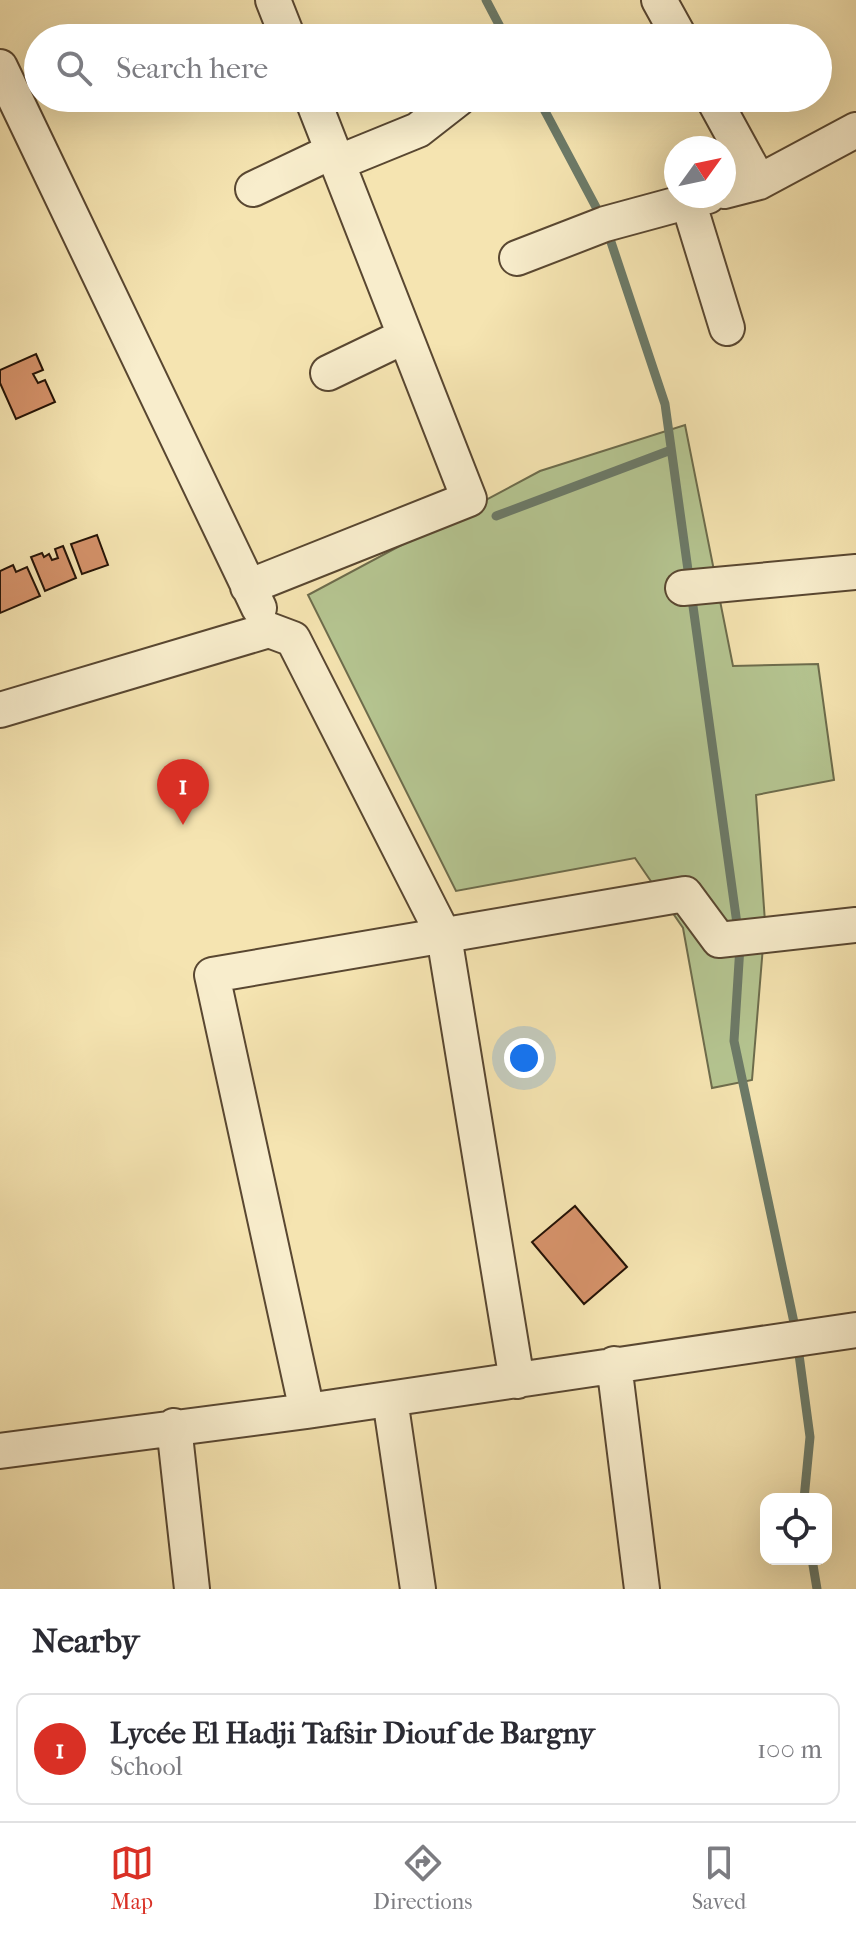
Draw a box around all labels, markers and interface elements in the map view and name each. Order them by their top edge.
search box [24,24,832,112]
icon: search [52,46,96,90]
text: Search here [116,51,268,86]
north arrow [664,136,736,208]
pin: 1 [157,759,209,825]
your location [504,1038,544,1078]
map controls [760,1493,832,1565]
button: locate [760,1493,832,1565]
text: Nearby [32,1621,139,1661]
text: Lycée El Hadji Tafsir Diouf de Bargny [110,1716,595,1751]
text: 1 [55,1734,65,1765]
text: 100 m [757,1734,822,1765]
text: School [110,1751,183,1782]
tab: Map [110,1841,154,1915]
tab: Directions [373,1841,472,1915]
tab: Saved [692,1841,746,1915]

